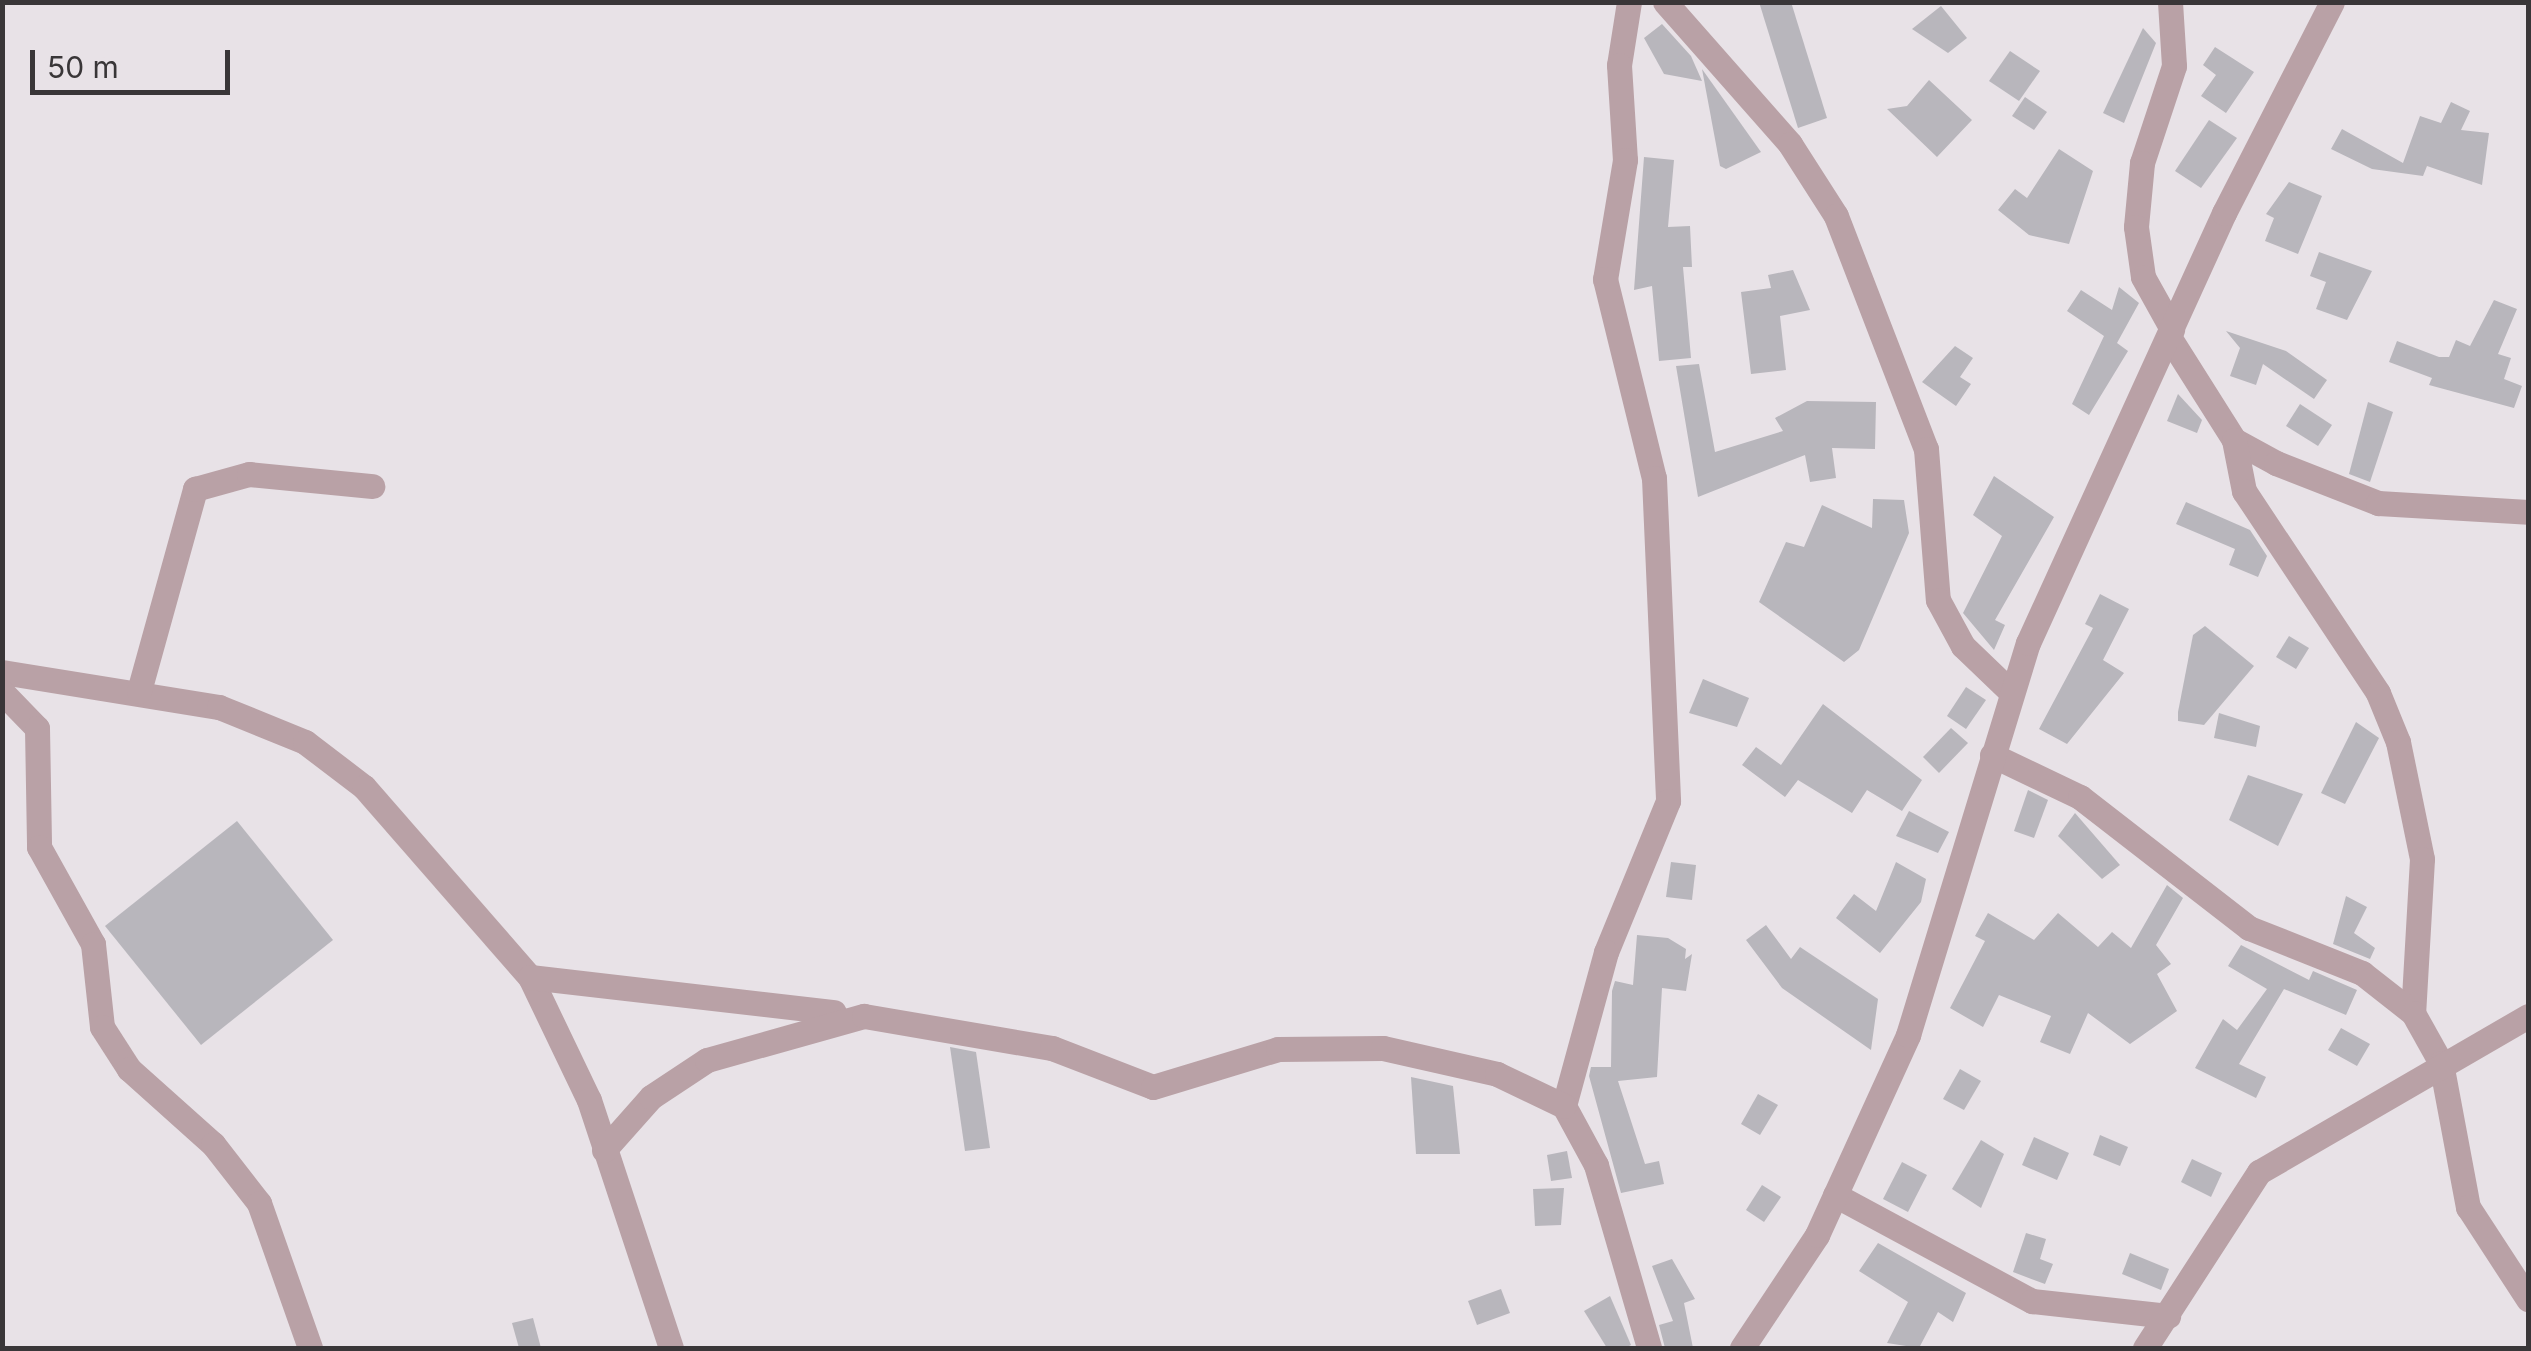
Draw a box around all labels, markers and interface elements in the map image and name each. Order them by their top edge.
scale bar [35,30,235,92]
text: 50 m [47,49,119,85]

